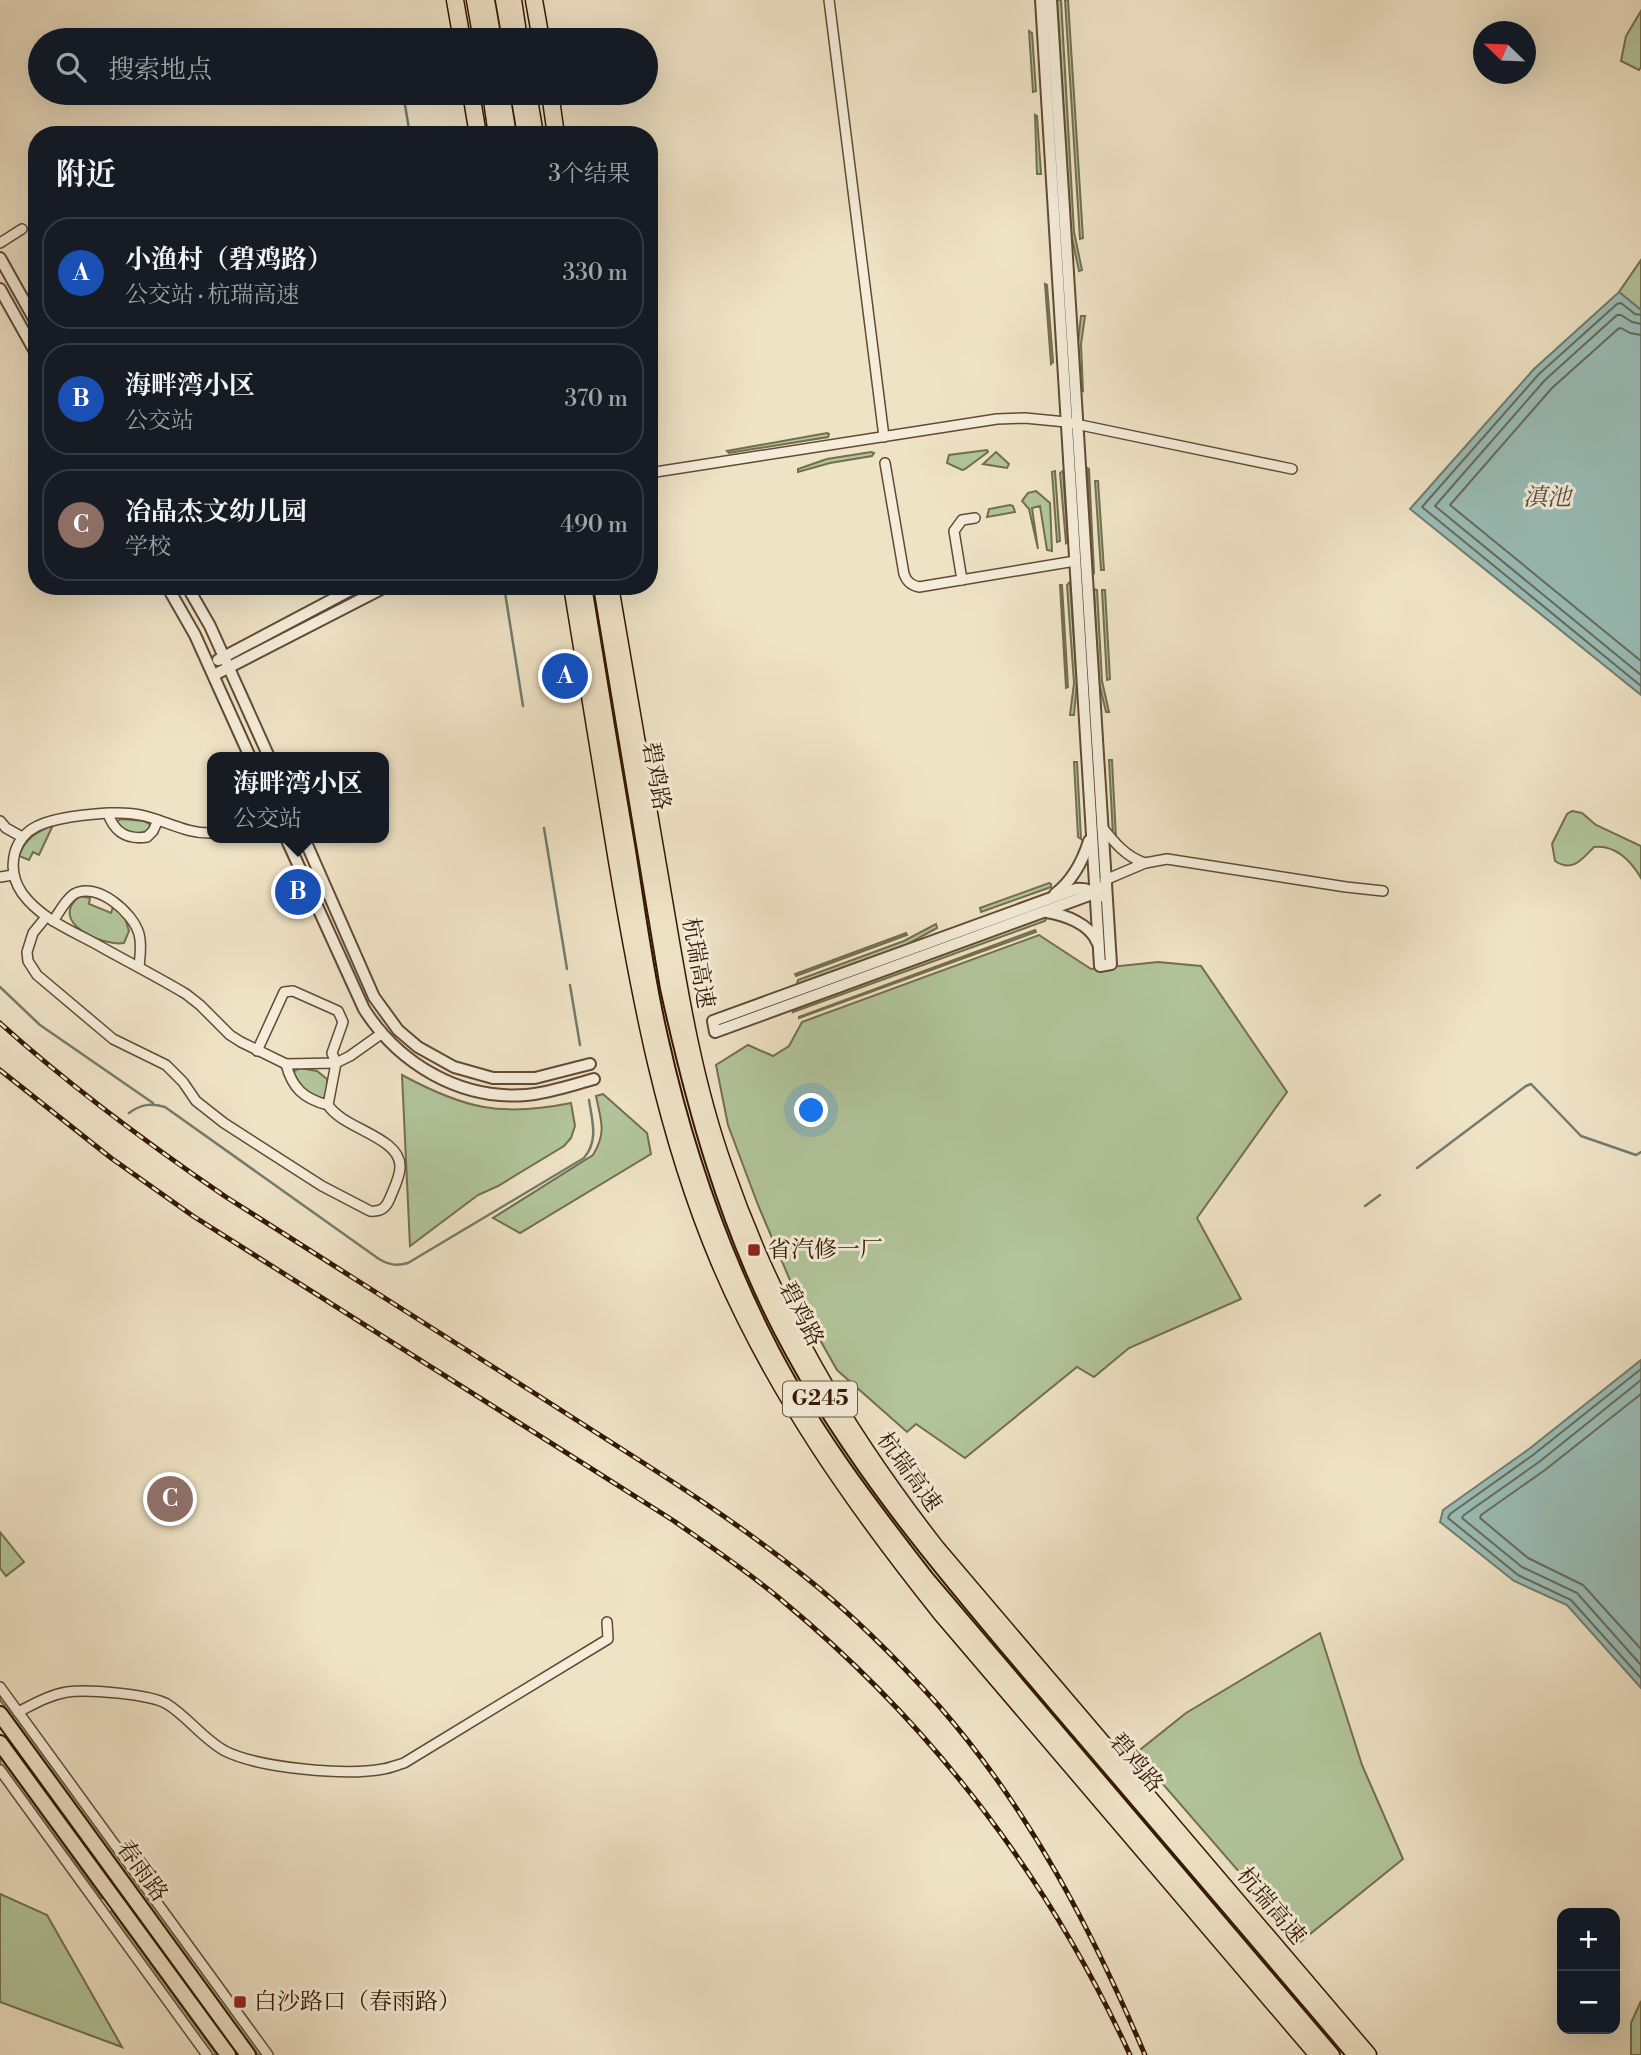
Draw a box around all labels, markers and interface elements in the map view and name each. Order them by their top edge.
north arrow [1473,21,1536,84]
search box [28,28,658,105]
icon: search [52,48,90,86]
text: 搜索地点 [108,54,212,86]
text: 附近 [56,156,116,194]
text: 3个结果 [548,160,630,188]
text: 小渔村（碧鸡路） [125,244,333,276]
text: A [73,259,89,287]
text: 330 m [562,259,628,287]
text: 公交站 · 杭瑞高速 [125,281,299,309]
text: 海畔湾小区 [125,370,255,402]
text: B [72,385,90,413]
text: 370 m [565,385,628,413]
text: 公交站 [125,407,194,435]
water label: 滇池 [1523,483,1574,513]
text: 冶晶杰文幼儿园 [125,496,307,528]
text: C [73,511,89,539]
text: 490 m [560,511,628,539]
text: 学校 [125,533,171,561]
pin: A [542,650,588,702]
street label: 碧鸡路 [636,740,676,812]
popup [207,752,389,843]
text: 海畔湾小区 [233,768,363,800]
text: 公交站 [233,805,302,833]
pin: B [275,866,321,918]
street label: 杭瑞高速 [676,915,720,1011]
your location [794,1093,828,1127]
place label: 省汽修一厂 [768,1236,883,1264]
marker: 省汽修一厂 [746,1242,762,1258]
street label: 碧鸡路 [773,1277,829,1351]
road number: G245 [783,1382,857,1416]
street label: 杭瑞高速 [871,1427,947,1517]
pin: C [147,1473,193,1525]
street label: 碧鸡路 [1103,1728,1169,1798]
street label: 春雨路 [110,1835,174,1907]
street label: 杭瑞高速 [1231,1862,1311,1950]
map controls [1557,1908,1620,2034]
button: + [1557,1908,1620,1971]
button: − [1557,1971,1620,2034]
place label: 白沙路口（春雨路） [254,1988,461,2016]
marker: 白沙路口（春雨路） [232,1994,248,2010]

